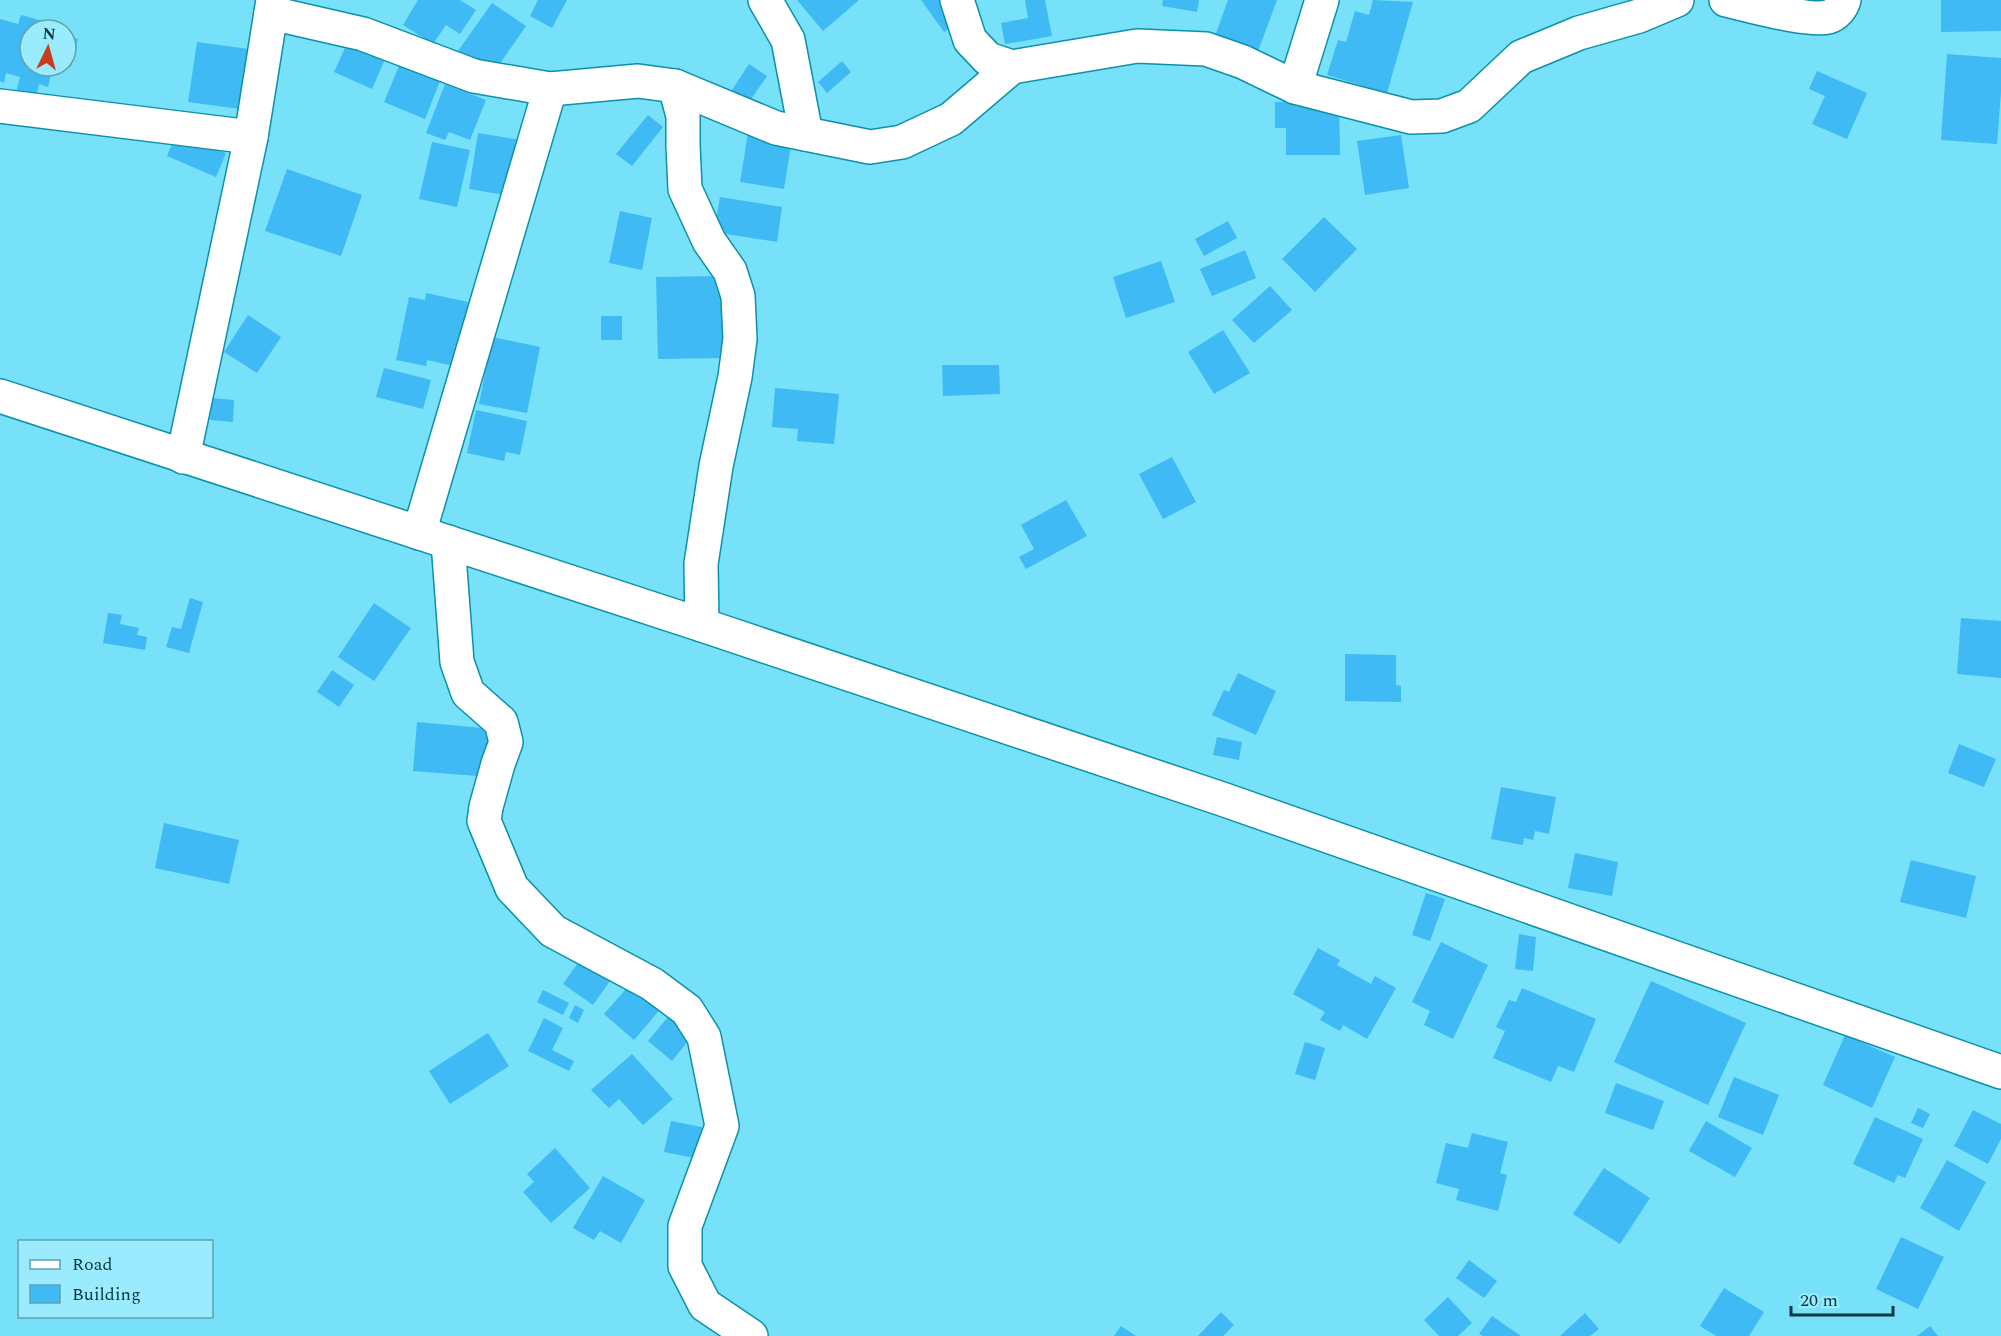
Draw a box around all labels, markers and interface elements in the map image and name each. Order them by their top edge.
north arrow [18,18,78,78]
text: N [42,22,57,47]
legend [18,1240,213,1318]
text: Road [72,1251,113,1278]
scale bar [1791,1279,1893,1317]
text: Building [72,1281,141,1308]
text: 20 m [1800,1287,1838,1314]

